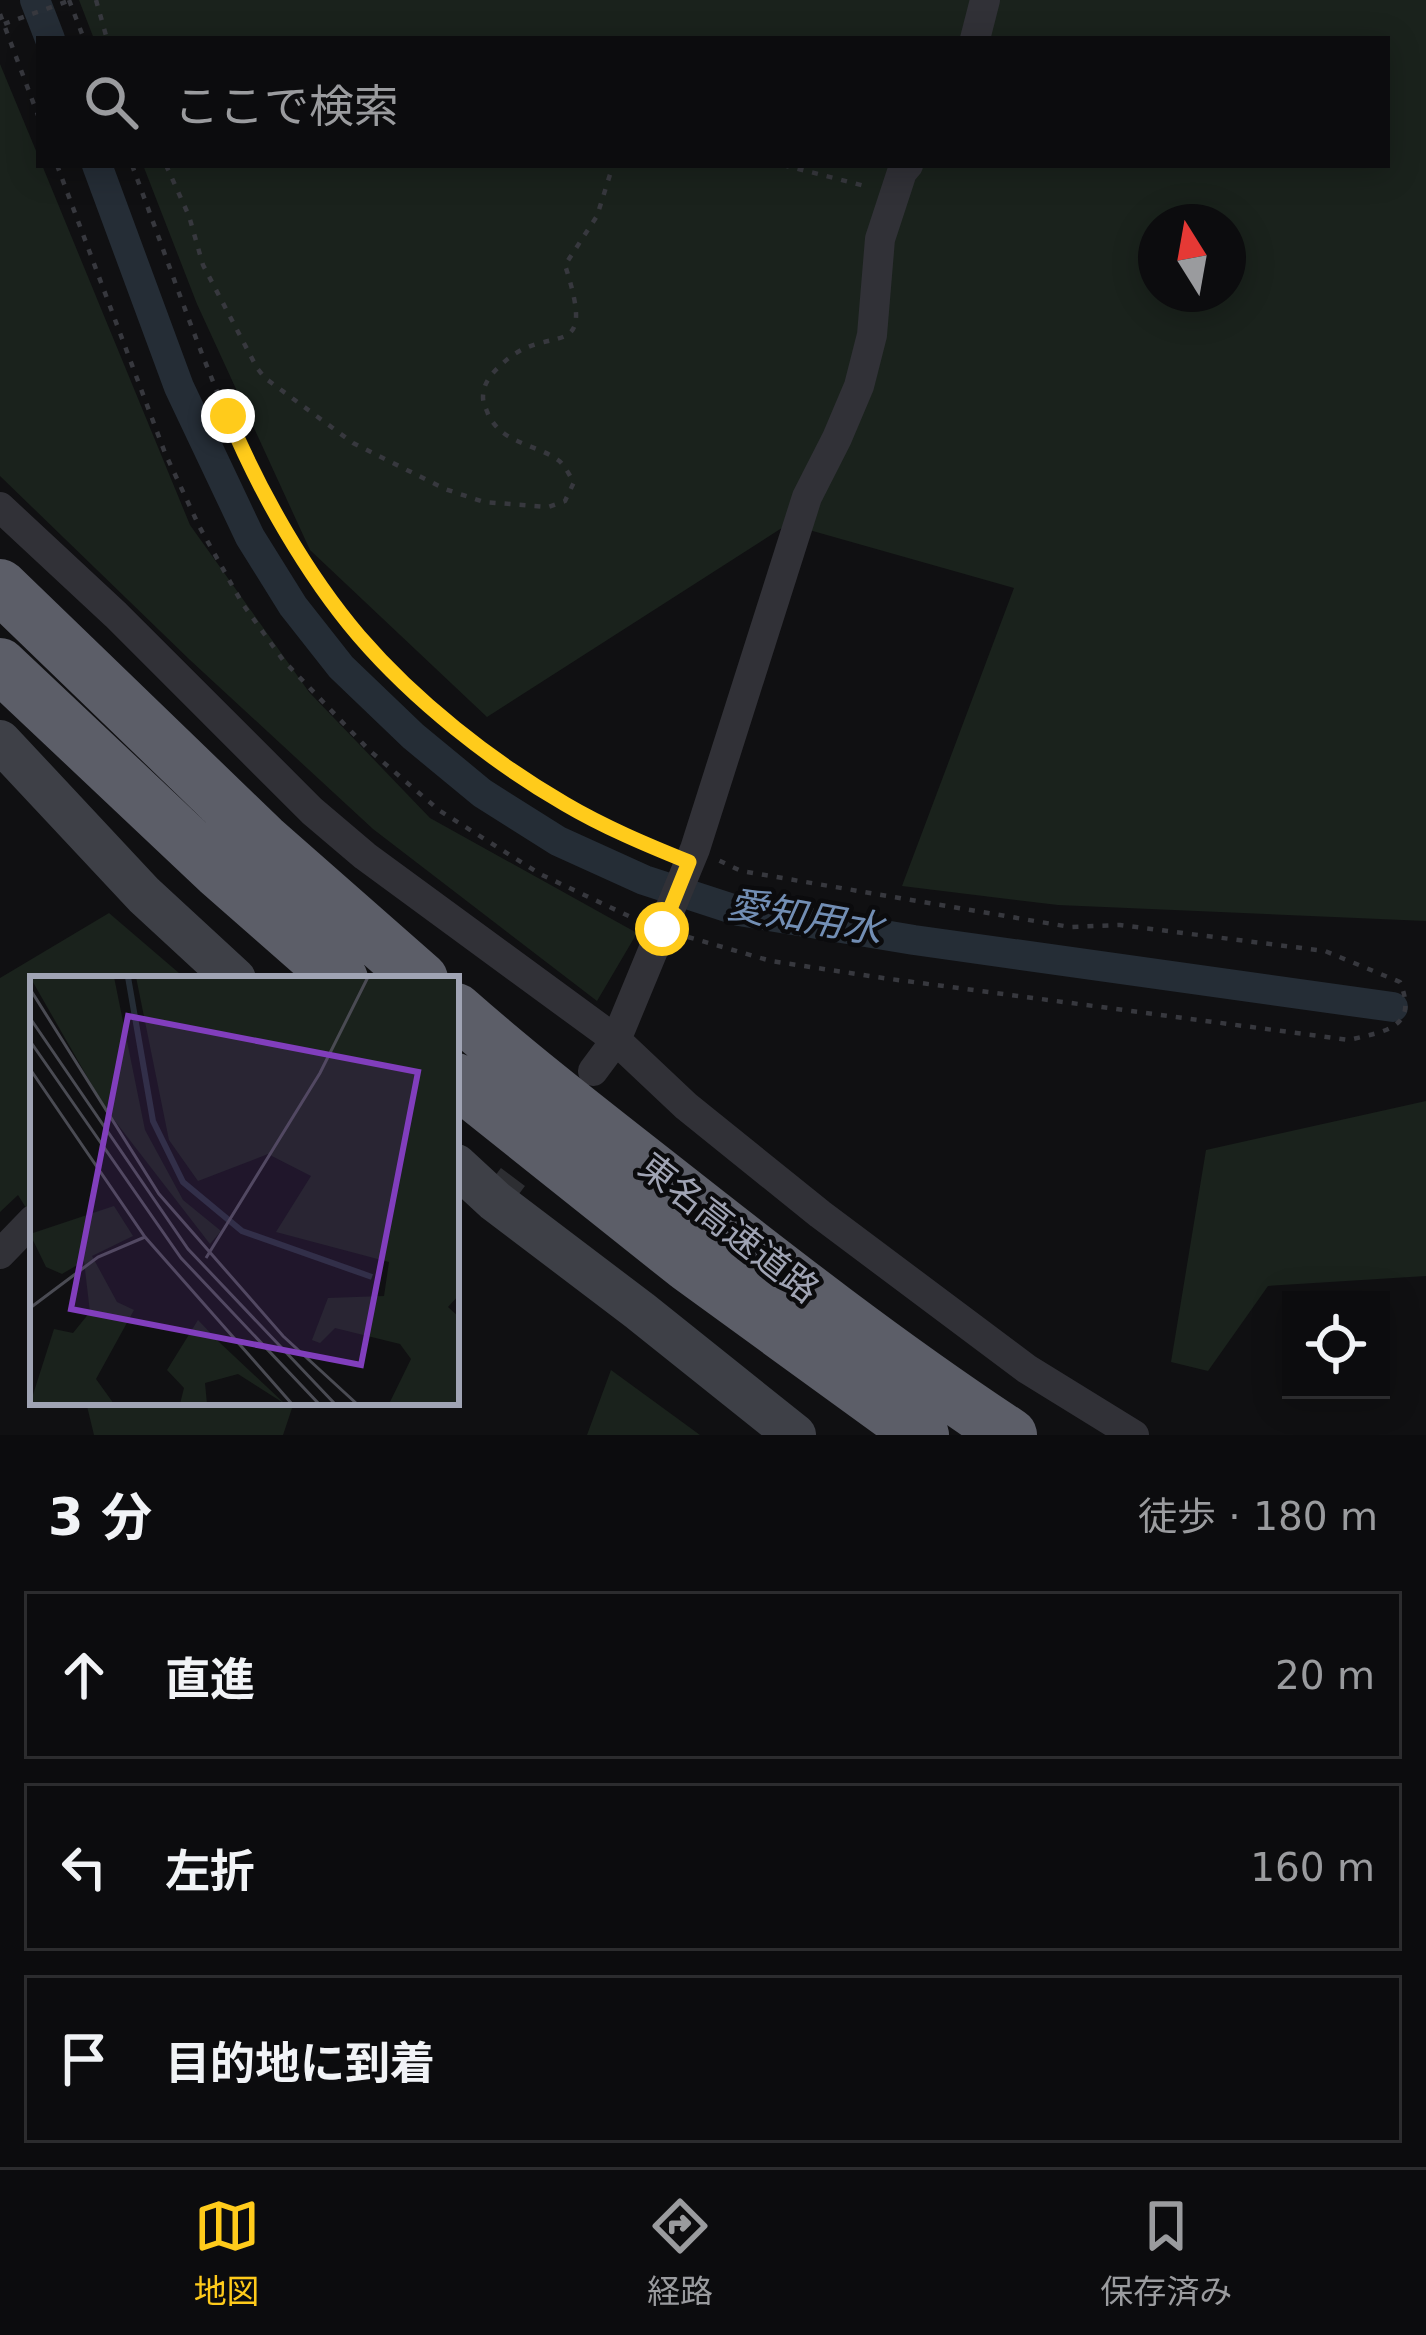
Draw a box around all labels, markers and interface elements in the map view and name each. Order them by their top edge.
search box [36,36,1390,168]
icon: search [78,69,144,135]
text: ここで検索 [174,80,399,133]
north arrow [1138,204,1246,312]
route end [201,389,255,443]
water label: 愛知用水 [724,881,890,953]
route start [635,902,689,956]
inset map [30,976,459,1405]
street label: 東名高速道路 [631,1145,827,1311]
map controls [1282,1291,1390,1399]
button: locate [1282,1291,1390,1399]
text: 3 分 [48,1488,152,1547]
text: 徒歩 · 180 m [1138,1494,1378,1539]
icon: ahead [51,1642,117,1708]
text: 直進 [165,1653,255,1706]
text: 20 m [1275,1653,1375,1698]
icon: left [51,1834,117,1900]
text: 左折 [165,1845,255,1898]
text: 160 m [1250,1845,1375,1890]
icon: arrive [51,2026,117,2092]
text: 目的地に到着 [165,2037,435,2090]
tab: 地図 [194,2193,260,2313]
tab: 経路 [647,2193,713,2313]
tab: 保存済み [1100,2193,1232,2313]

